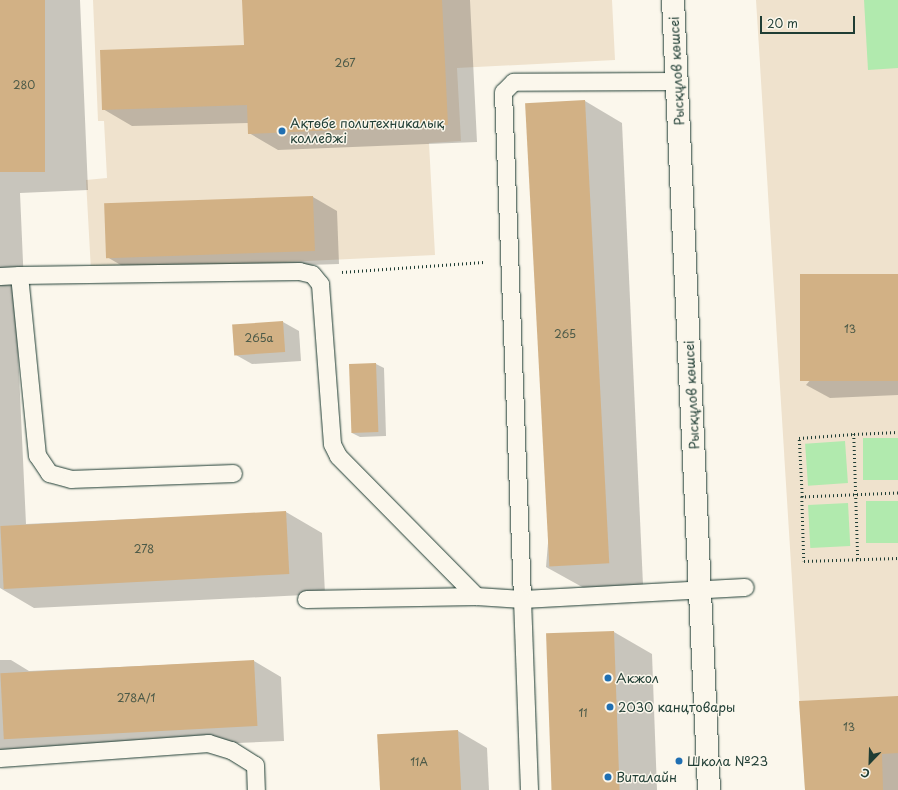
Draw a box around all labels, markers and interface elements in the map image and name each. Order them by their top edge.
scale bar [762,8,857,34]
text: 20 m [767,14,798,32]
street label: Рысқұлов көшсеі [666,16,688,126]
house number: 267 [335,56,355,70]
house number: 280 [13,78,35,92]
place label: Ақтөбе политехникалық колледжі [290,116,444,147]
marker: Ақтөбе политехникалық колледжі [277,126,287,136]
house number: 13 [844,322,856,336]
house number: 265 [554,327,576,341]
house number: 265а [245,331,273,345]
street label: Рысқұлов көшсеі [681,340,703,450]
house number: 278 [134,542,154,556]
place label: Акжол [616,670,659,686]
marker: Акжол [603,673,613,683]
house number: 278А/1 [117,691,155,705]
place label: 2030 канцтовары [618,699,736,715]
marker: 2030 канцтовары [605,702,615,712]
house number: 11 [578,706,588,720]
house number: 13 [843,720,855,734]
north arrow [850,742,890,782]
place label: Школа №23 [687,753,768,769]
house number: 11А [410,755,428,769]
marker: Школа №23 [674,756,684,766]
text: С [858,764,872,783]
place label: Виталайн [616,769,677,785]
marker: Виталайн [603,772,613,782]

